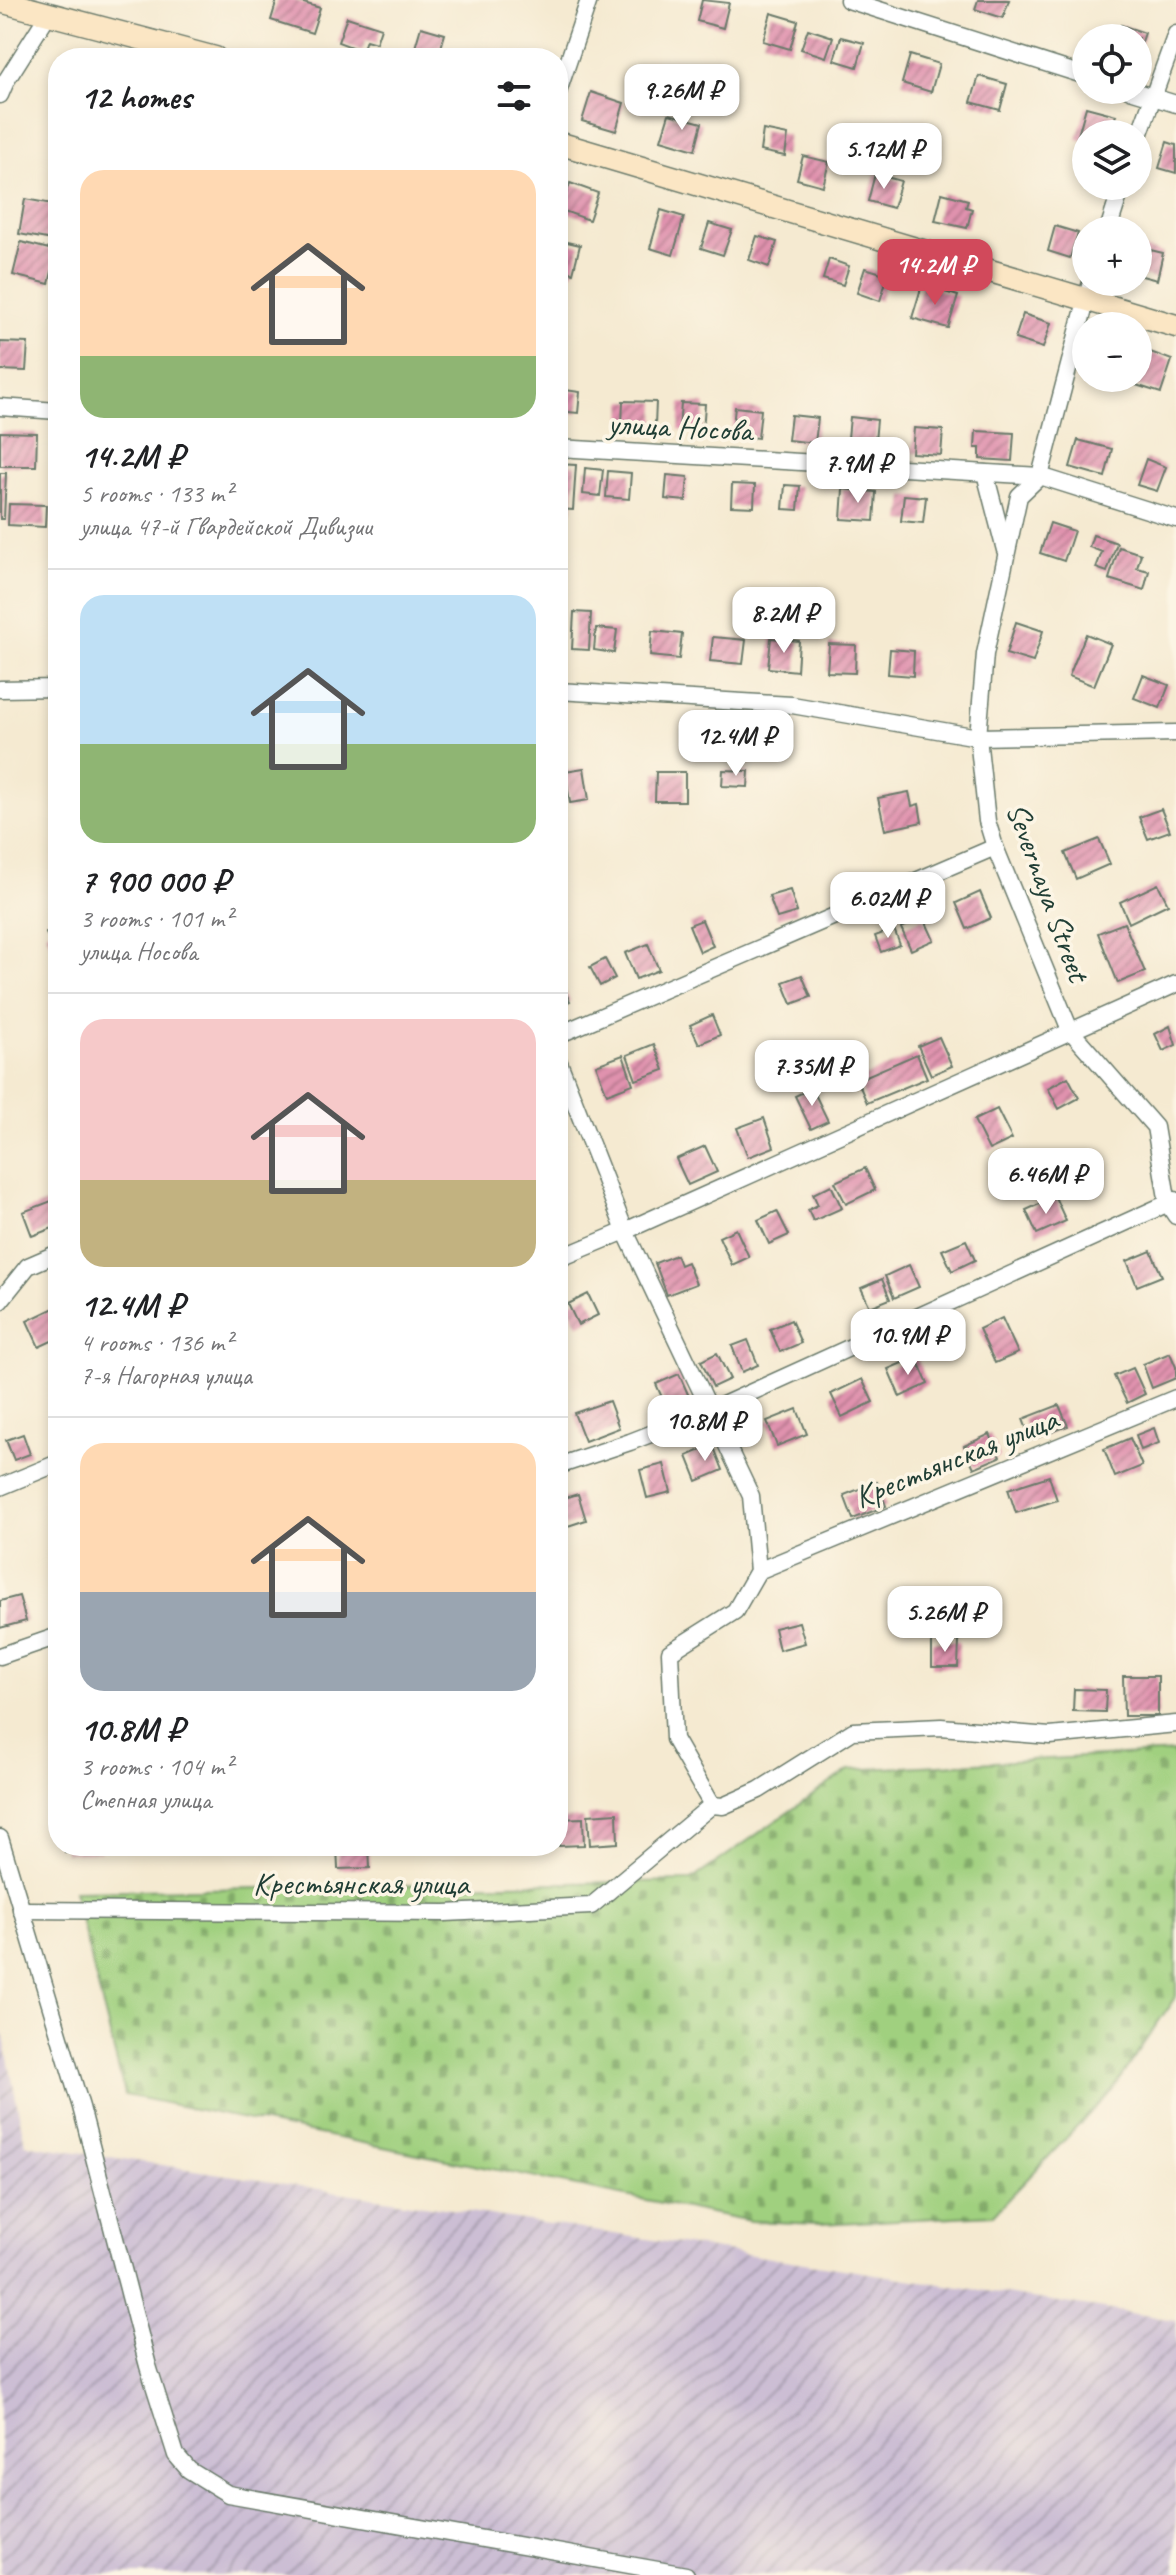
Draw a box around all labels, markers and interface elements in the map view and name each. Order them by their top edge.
map controls [1072,24,1152,392]
button: locate [1072,24,1152,104]
pin: 9.26M ₽ [608,64,756,132]
text: 9.26M ₽ [642,73,722,106]
icon: filters [492,74,536,118]
text: 12 homes [80,75,191,118]
button: layers [1072,120,1152,200]
pin: 5.12M ₽ [810,123,958,191]
text: 5.12M ₽ [845,132,923,165]
button: + [1072,216,1152,296]
icon: home [236,222,380,366]
pin: 14.2M ₽ [861,239,1009,307]
text: 14.2M ₽ [896,248,974,281]
button: − [1072,312,1152,392]
street label: улица Носова [605,403,756,451]
text: 14.2M ₽ [80,434,183,477]
pin: 7.9M ₽ [793,437,923,505]
text: 7.9M ₽ [825,446,891,479]
text: 5 rooms · 133 m² [80,477,232,510]
text: улица 47-й Гвардейской Дивизии [80,510,372,543]
pin: 8.2M ₽ [719,587,849,655]
text: 8.2M ₽ [750,596,818,629]
icon: home [236,647,380,791]
pin: 12.4M ₽ [662,710,810,778]
text: 12.4M ₽ [697,719,775,752]
street label: Severnaya Street [997,797,1100,990]
text: 7 900 000 ₽ [80,859,229,902]
pin: 6.02M ₽ [814,872,962,940]
text: 6.02M ₽ [848,881,928,914]
text: 3 rooms · 101 m² [80,902,232,935]
text: улица Носова [80,935,197,968]
pin: 7.35M ₽ [738,1040,886,1108]
text: 7.35M ₽ [773,1049,851,1082]
icon: home [236,1071,380,1215]
pin: 6.46M ₽ [972,1148,1120,1216]
text: 6.46M ₽ [1006,1157,1086,1190]
text: 12.4M ₽ [80,1283,183,1326]
pin: 10.9M ₽ [834,1309,982,1377]
text: 10.9M ₽ [869,1318,947,1351]
text: 4 rooms · 136 m² [80,1326,232,1359]
text: 7-я Нагорная улица [80,1359,252,1392]
pin: 10.8M ₽ [631,1395,779,1463]
street label: Крестьянская улица [848,1398,1066,1517]
text: 10.8M ₽ [666,1404,744,1437]
icon: home [236,1495,380,1639]
pin: 5.26M ₽ [871,1586,1019,1654]
text: 5.26M ₽ [905,1595,985,1628]
text: 10.8M ₽ [80,1707,183,1750]
text: 3 rooms · 104 m² [80,1750,232,1783]
text: Степная улица [80,1783,211,1816]
street label: Крестьянская улица [253,1863,471,1904]

